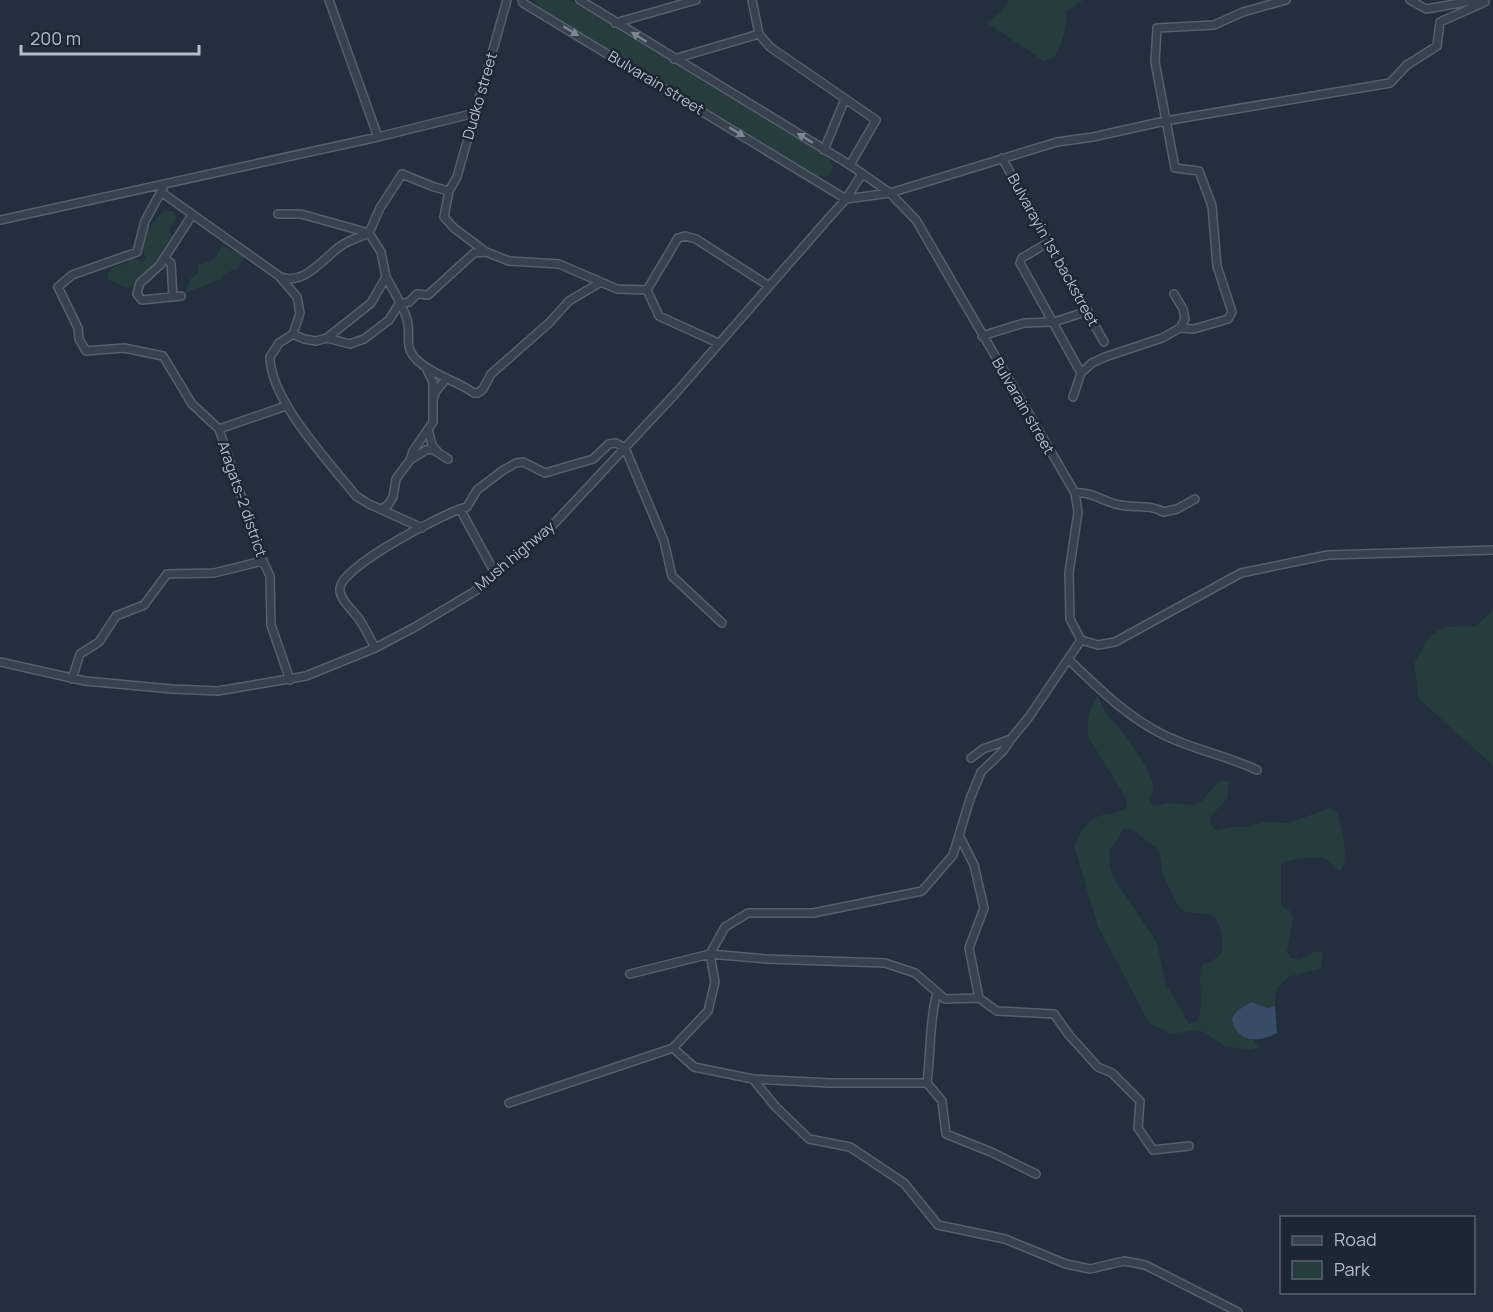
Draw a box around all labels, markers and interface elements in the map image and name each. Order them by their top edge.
scale bar [21,18,200,56]
text: 200 m [30,26,81,50]
one-way arrow [563,26,579,37]
one-way arrow [631,32,647,43]
street label: Bulvarain street [604,46,708,120]
street label: Dudko street [457,50,502,142]
one-way arrow [729,127,745,138]
one-way arrow [797,133,813,144]
street label: Bulvarayin 1st backstreet [1003,170,1104,330]
street label: Bulvarain street [987,353,1060,458]
street label: Aragats-2 district [213,438,272,560]
street label: Mush highway [470,516,559,595]
legend [1280,1216,1475,1294]
text: Road [1334,1227,1377,1251]
text: Park [1334,1257,1371,1281]

